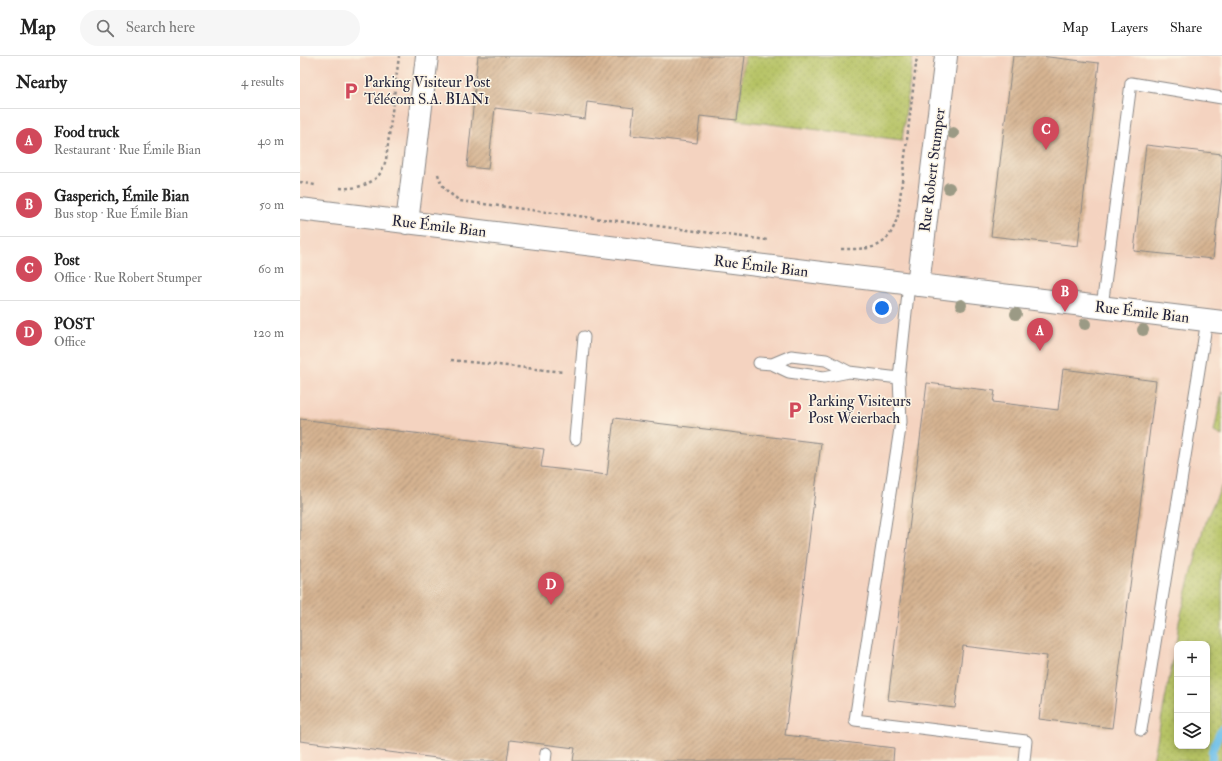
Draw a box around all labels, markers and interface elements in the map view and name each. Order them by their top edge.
search box [80,10,360,46]
text: Map [20,16,56,40]
icon: search [94,17,116,39]
text: Search here [126,18,195,37]
text: Map [1062,19,1088,36]
text: Layers [1110,19,1148,36]
text: Share [1170,19,1202,36]
text: Nearby [16,72,67,93]
place label: Parking Visiteur Post Télécom S.A. BIAN1 [364,73,491,109]
text: 4 results [241,74,284,90]
parking icon: Parking Visiteur Post Télécom S.A. BIAN1 [341,81,361,101]
street label: Rue Robert Stumper [915,107,951,233]
pin: C [1033,117,1059,150]
text: Food truck [54,123,119,142]
text: A [25,133,33,149]
text: 40 m [258,133,284,149]
text: Restaurant · Rue Émile Bian [54,142,201,158]
text: Gasperich, Émile Bian [54,187,189,206]
text: B [25,197,33,213]
text: 50 m [259,197,284,213]
text: Bus stop · Rue Émile Bian [54,206,188,222]
street label: Rue Émile Bian [391,209,488,242]
street label: Rue Émile Bian [713,249,810,282]
text: Post [54,251,80,270]
text: C [24,261,34,277]
text: 60 m [258,261,284,277]
text: Office · Rue Robert Stumper [54,270,202,286]
pin: B [1052,279,1078,312]
street label: Rue Émile Bian [1094,295,1191,328]
your location [872,298,892,318]
text: POST [54,315,94,334]
pin: A [1027,318,1053,351]
text: D [24,325,34,341]
text: 120 m [253,325,284,341]
text: Office [54,334,86,350]
place label: Parking Visiteurs Post Weierbach [808,392,911,428]
parking icon: Parking Visiteurs Post Weierbach [785,400,805,420]
pin: D [538,572,564,605]
map controls [1174,641,1210,749]
button: + [1174,641,1210,677]
button: − [1174,677,1210,713]
button: layers [1174,713,1210,749]

